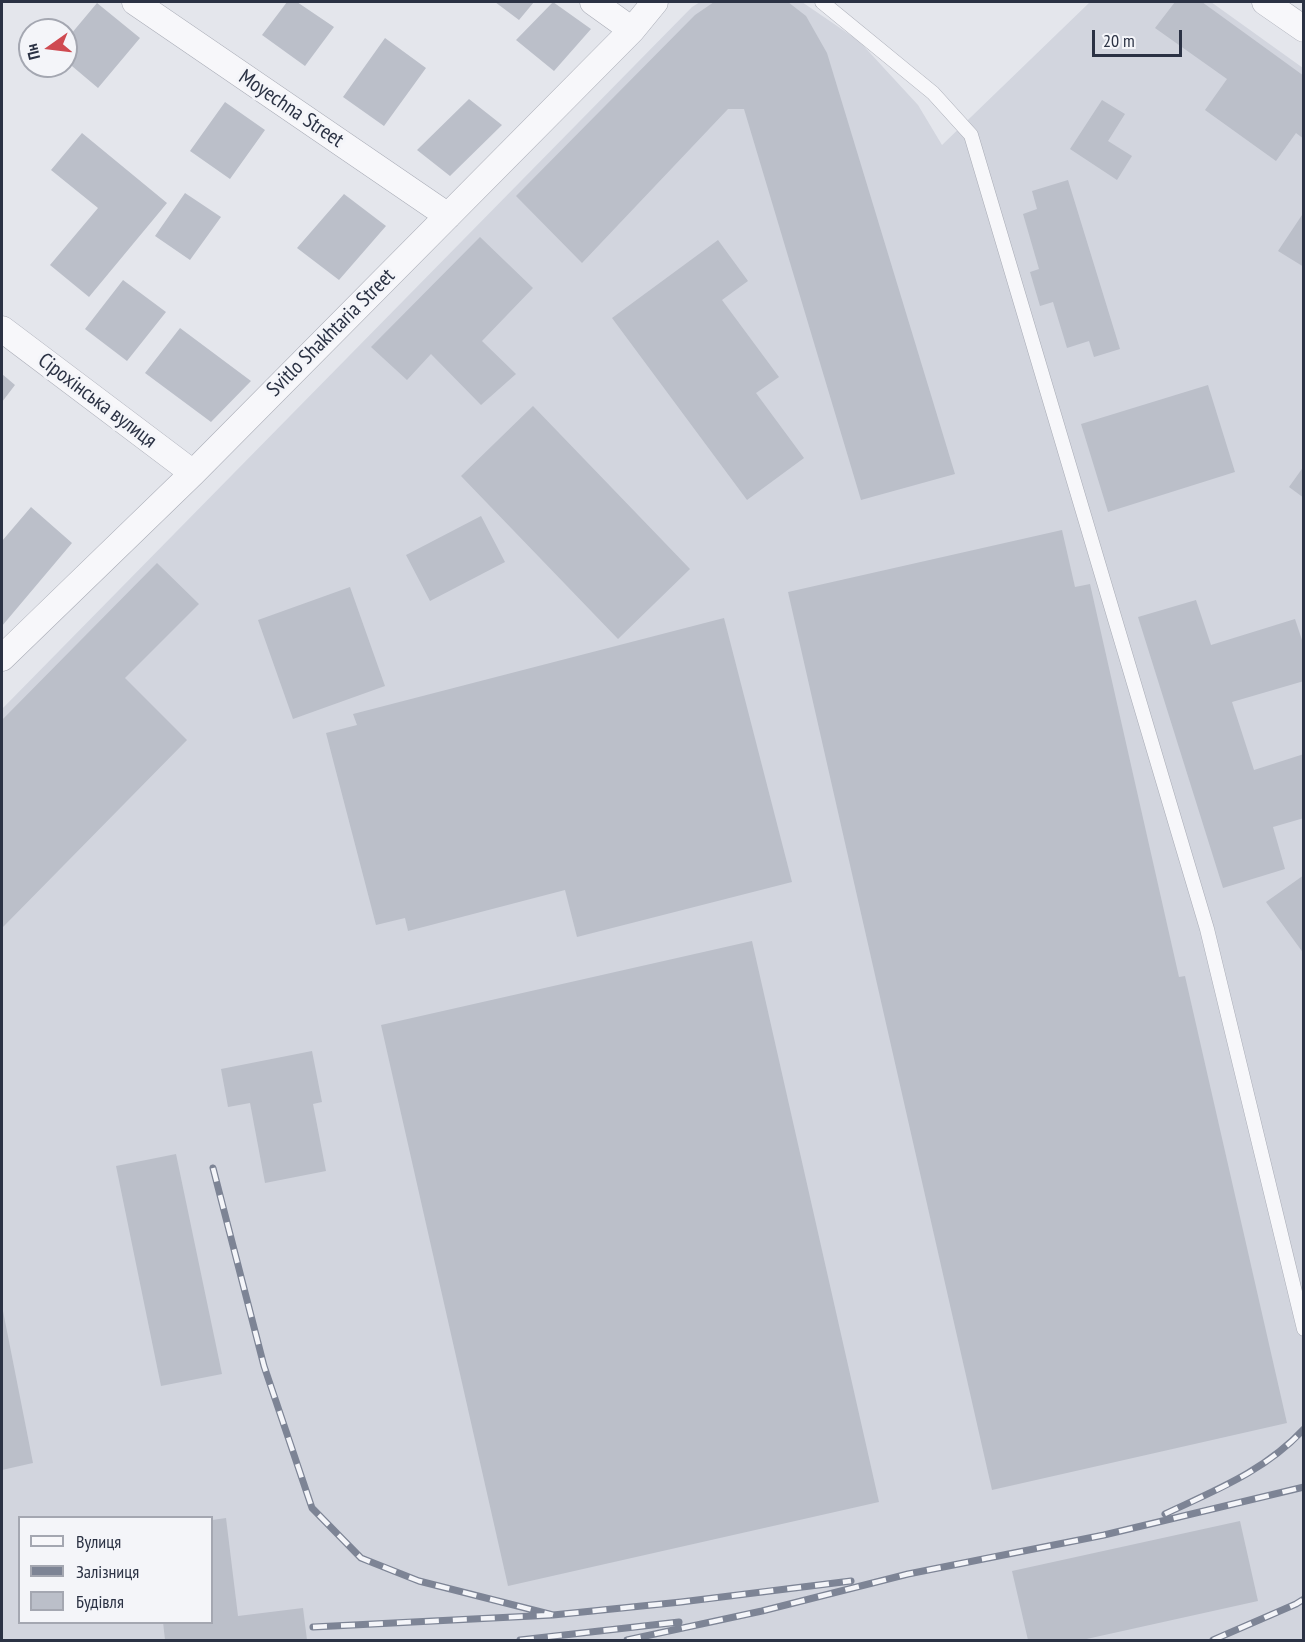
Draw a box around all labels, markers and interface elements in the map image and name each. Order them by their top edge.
north arrow [18,18,78,78]
scale bar [1095,18,1185,56]
text: 20 m [1103,29,1135,52]
text: Пн [21,42,44,62]
street label: Moyechna Street [234,65,348,153]
street label: Svitlo Shakhtaria Street [262,264,400,402]
street label: Сірохінська вулиця [33,348,161,454]
legend [18,1516,213,1624]
text: Вулиця [76,1530,121,1553]
text: Залізниця [76,1560,139,1583]
text: Будівля [76,1590,124,1613]

